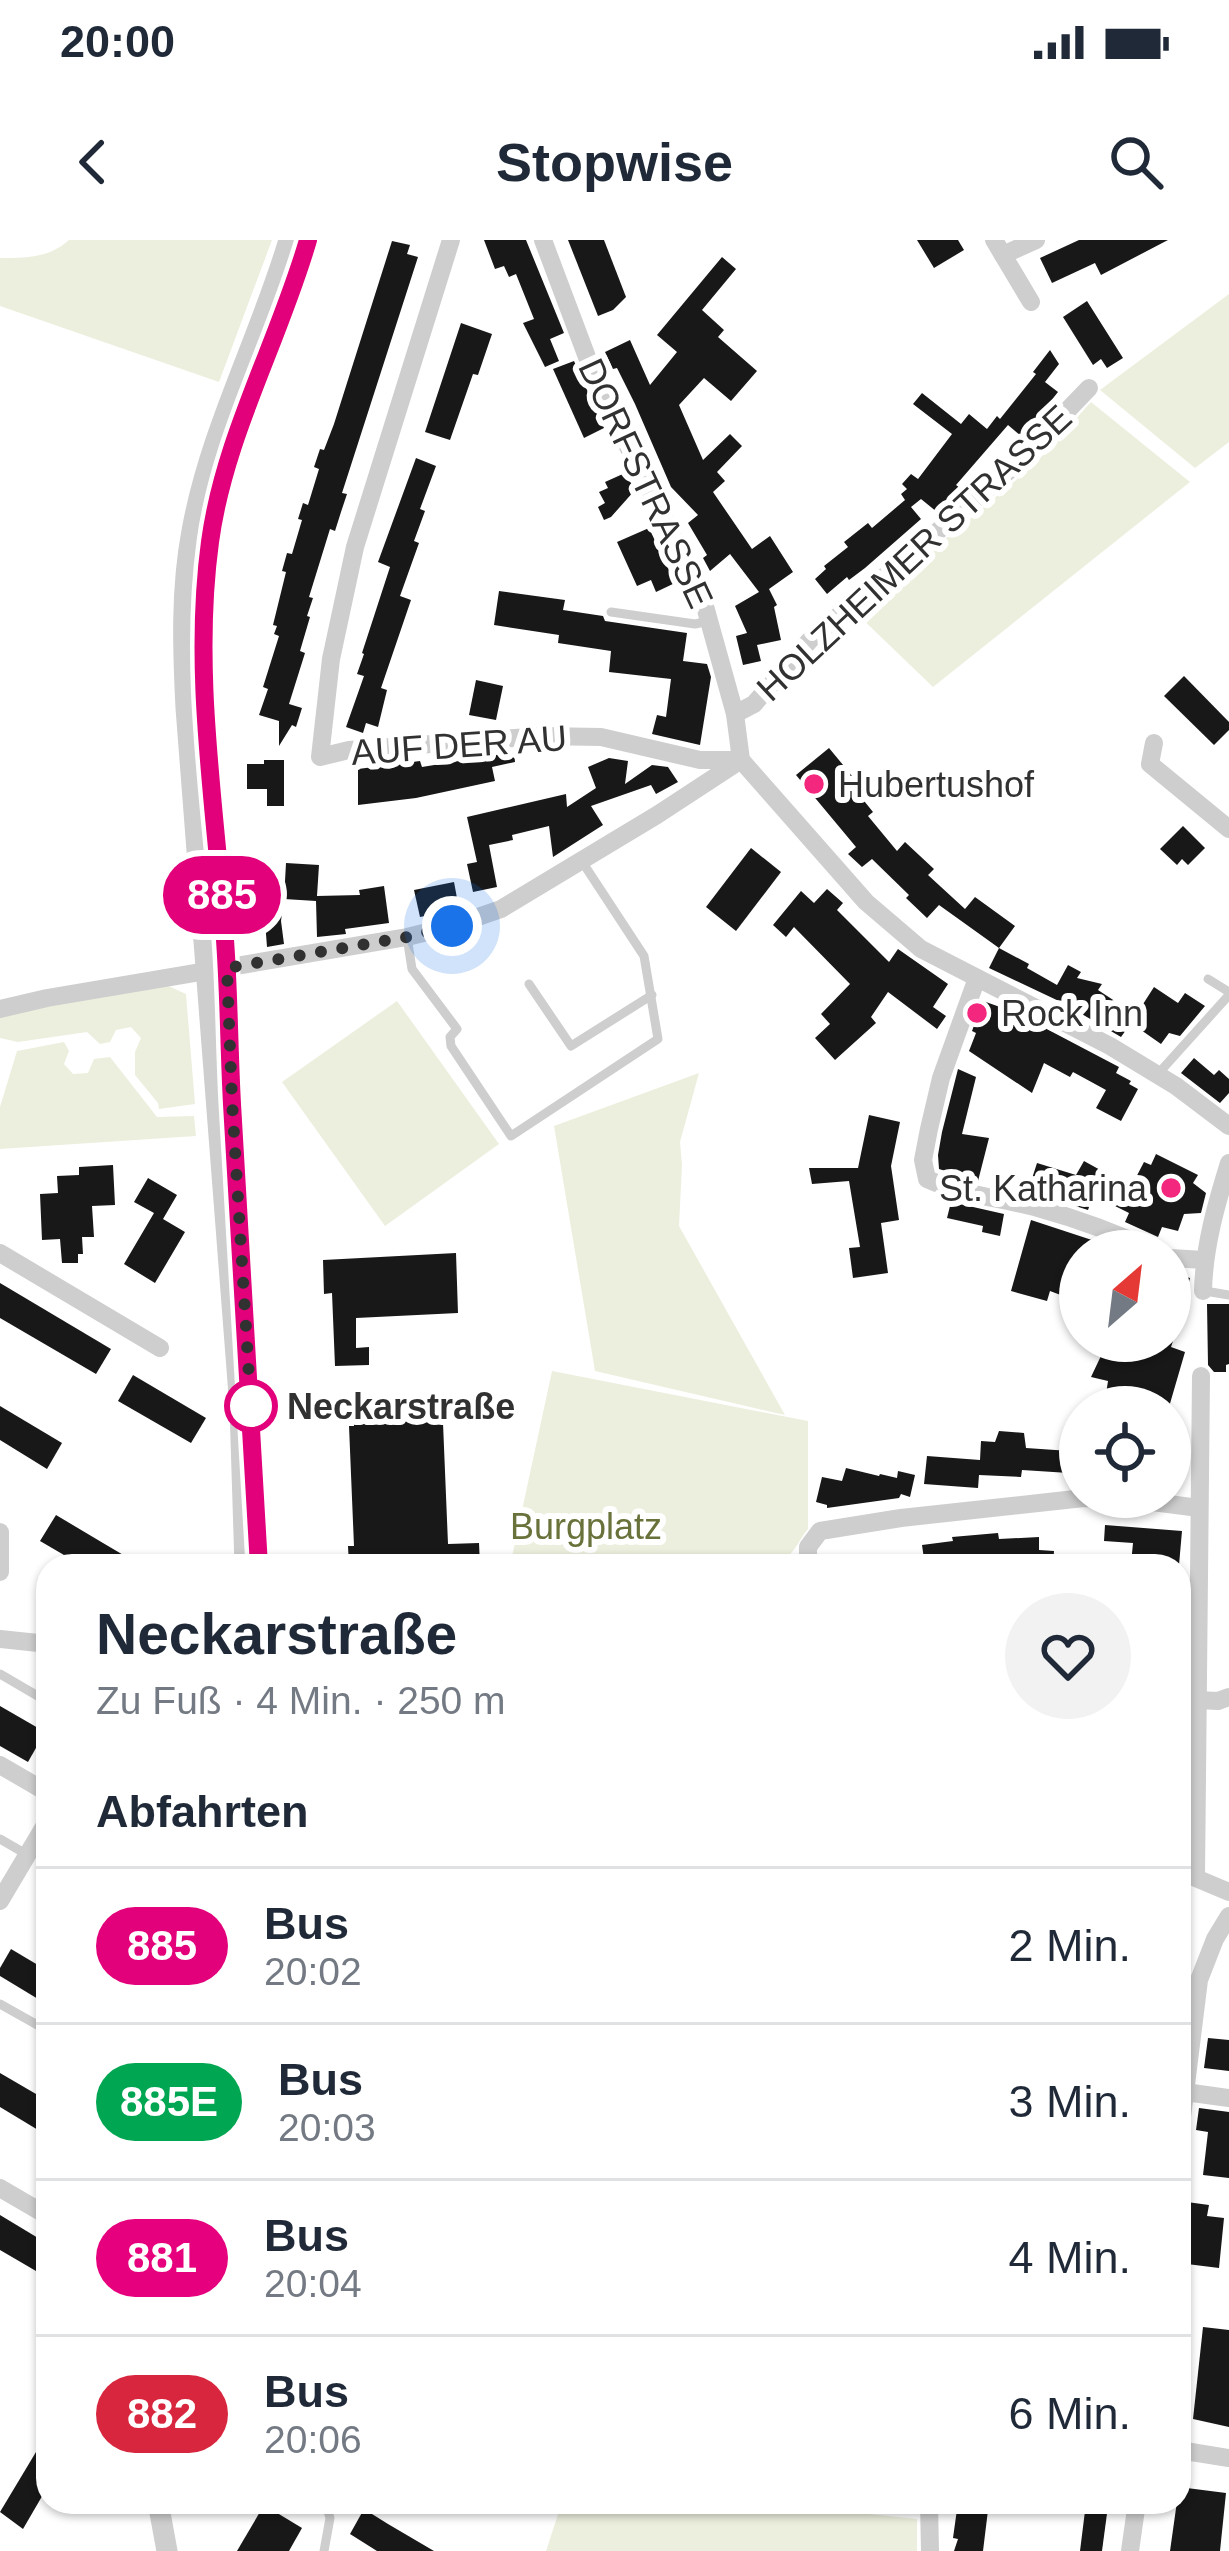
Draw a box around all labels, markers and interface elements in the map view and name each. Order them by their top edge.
text: 20:00 [60,16,175,67]
icon: back [60,129,126,195]
icon: search [1103,129,1169,195]
text: Stopwise [496,132,733,192]
street label: DORFSTRASSE [570,352,722,614]
street label: HOLZHEIMER STRASSE [749,397,1079,709]
street label: AUF DER AU [350,717,568,773]
place label: Hubertushof [838,764,1035,805]
marker: Hubertushof [801,771,827,797]
line badge: 885 [153,856,291,934]
text: 885 [187,871,257,918]
your location [422,896,482,956]
place label: Rock Inn [1001,993,1143,1034]
marker: Rock Inn [964,1000,990,1026]
place label: St. Katharina [939,1168,1148,1209]
marker: St. Katharina [1158,1175,1184,1201]
north arrow [1059,1230,1191,1362]
map controls [1059,1230,1191,1518]
marker: Neckarstraße [226,1381,276,1431]
place label: Neckarstraße [287,1386,515,1427]
button: locate [1059,1386,1191,1518]
park label: Burgplatz [510,1506,662,1547]
button: heart [1005,1593,1131,1719]
text: Neckarstraße [96,1602,457,1666]
text: Zu Fuß · 4 Min. · 250 m [96,1679,506,1722]
text: Abfahrten [96,1786,309,1837]
text: Bus [264,1898,349,1949]
text: 2 Min. [1008,1920,1131,1971]
text: 885 [127,1922,197,1969]
text: 20:02 [264,1950,362,1993]
text: Bus [278,2054,363,2105]
text: 3 Min. [1008,2076,1131,2127]
text: 885E [120,2078,218,2125]
text: 20:03 [278,2106,376,2149]
text: Bus [264,2210,349,2261]
text: 4 Min. [1008,2232,1131,2283]
text: 881 [127,2234,197,2281]
text: 20:04 [264,2262,362,2305]
text: Bus [264,2366,349,2417]
text: 6 Min. [1008,2388,1131,2439]
text: 882 [127,2390,197,2437]
text: 20:06 [264,2418,362,2461]

